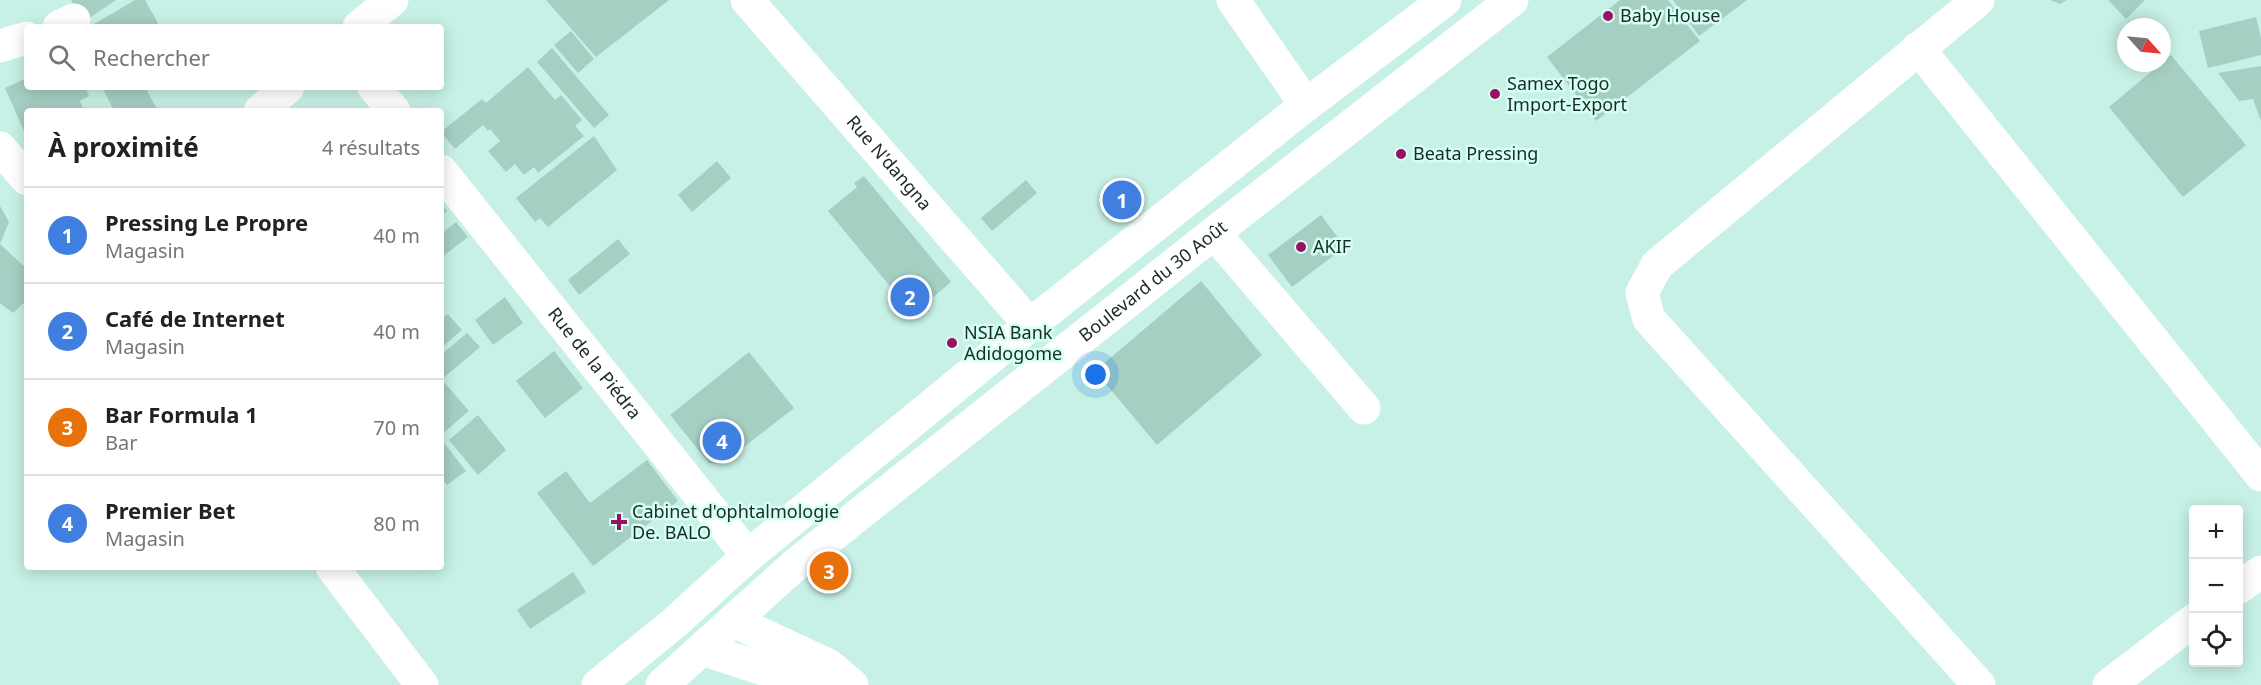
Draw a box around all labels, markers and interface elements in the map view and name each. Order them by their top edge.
place label: Baby House [1620,3,1721,27]
marker: Baby House [1601,9,1615,23]
north arrow [2117,18,2171,72]
search box [24,24,444,90]
icon: search [45,41,78,74]
text: Rechercher [93,42,210,72]
place label: Samex Togo Import-Export [1507,71,1628,116]
marker: Samex Togo Import-Export [1488,87,1502,101]
street label: Rue N'dangna [842,110,938,215]
text: À proximité [48,129,199,165]
text: 4 résultats [322,134,420,161]
place label: Beata Pressing [1413,141,1538,165]
marker: Beata Pressing [1394,147,1408,161]
pin: 1 [1102,178,1142,222]
text: Pressing Le Propre [105,207,308,237]
street label: Boulevard du 30 Août [1073,214,1232,347]
text: 1 [62,222,73,249]
text: 40 m [373,222,420,249]
place label: AKIF [1313,234,1351,258]
text: Magasin [105,237,185,264]
marker: AKIF [1294,240,1308,254]
pin: 2 [890,274,930,320]
street label: Rue de la Piédra [543,302,647,424]
text: Café de Internet [105,303,285,333]
text: 2 [62,318,73,345]
text: 40 m [373,318,420,345]
place label: NSIA Bank Adidogome [964,320,1062,365]
text: Magasin [105,333,185,360]
marker: NSIA Bank Adidogome [945,336,959,350]
your location [1081,360,1110,389]
text: Bar Formula 1 [105,399,258,429]
text: 3 [62,414,73,441]
text: 70 m [373,414,420,441]
pin: 4 [702,418,742,464]
text: Bar [105,429,137,456]
text: Premier Bet [105,495,235,525]
place label: Cabinet d'ophtalmologie De. BALO [632,499,839,544]
map controls [2189,505,2243,667]
button: + [2189,505,2243,559]
text: 4 [62,510,73,537]
text: 80 m [373,510,420,537]
marker: Cabinet d'ophtalmologie De. BALO [610,513,628,531]
text: Magasin [105,525,185,552]
pin: 3 [810,548,848,594]
button: − [2189,559,2243,613]
button: locate [2189,613,2243,667]

